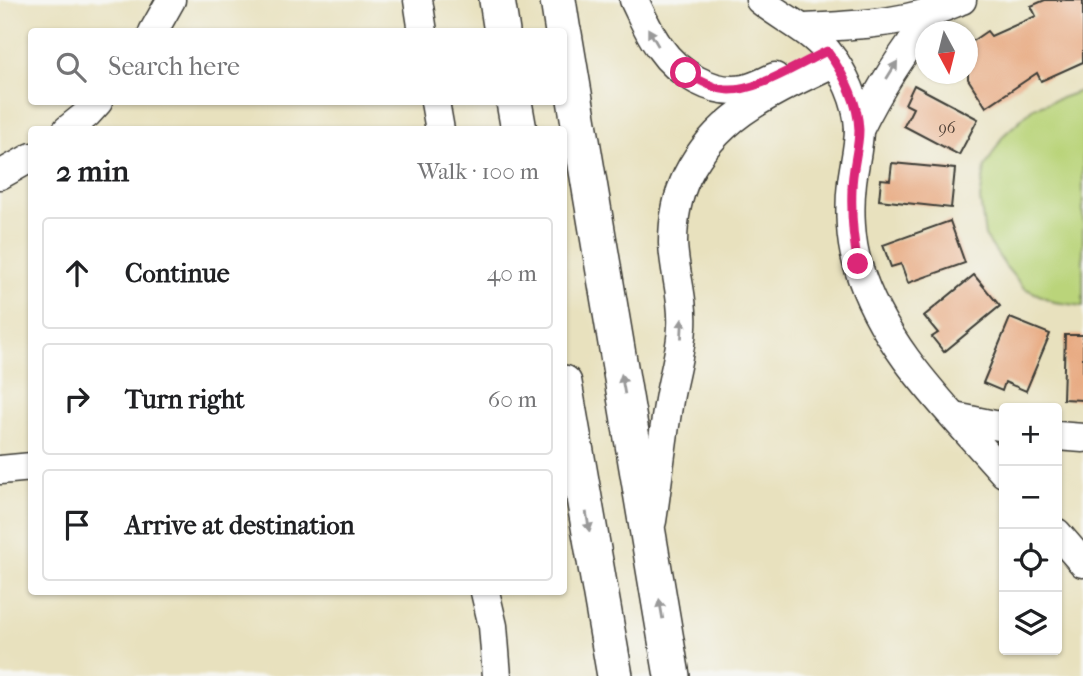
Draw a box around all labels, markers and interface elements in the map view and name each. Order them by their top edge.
north arrow [915,21,978,84]
one-way arrow [647,27,659,47]
search box [28,28,567,105]
icon: search [52,48,90,86]
text: Search here [108,51,240,82]
route start [670,57,701,88]
one-way arrow [885,61,898,80]
house number: 96 [938,118,956,137]
text: 2 min [56,154,129,189]
text: Walk · 100 m [417,158,539,185]
route end [842,248,873,279]
icon: ahead [58,254,96,292]
text: Continue [125,258,230,289]
text: 40 m [487,260,537,287]
one-way arrow [676,317,687,339]
one-way arrow [617,373,628,395]
icon: right [58,380,96,418]
text: Turn right [125,384,245,415]
text: 60 m [488,386,537,413]
map controls [999,403,1062,655]
button: + [999,403,1062,466]
button: − [999,466,1062,529]
icon: arrive [58,506,96,544]
text: Arrive at destination [125,510,355,541]
one-way arrow [583,511,594,533]
button: locate [999,529,1062,592]
button: layers [999,592,1062,655]
one-way arrow [655,598,666,620]

